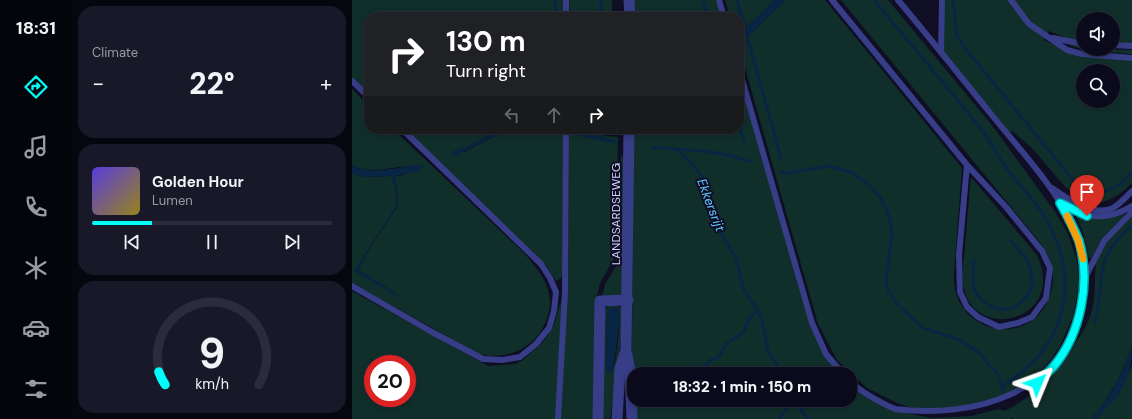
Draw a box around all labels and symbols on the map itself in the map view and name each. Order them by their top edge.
street label: LANDSARDSEWEG [608,163,624,265]
pin [1070,175,1104,216]
water label: Ekkersrijt [693,176,729,235]
speed limit sign: 20 [364,355,416,407]
position arrow [1016,362,1058,404]

